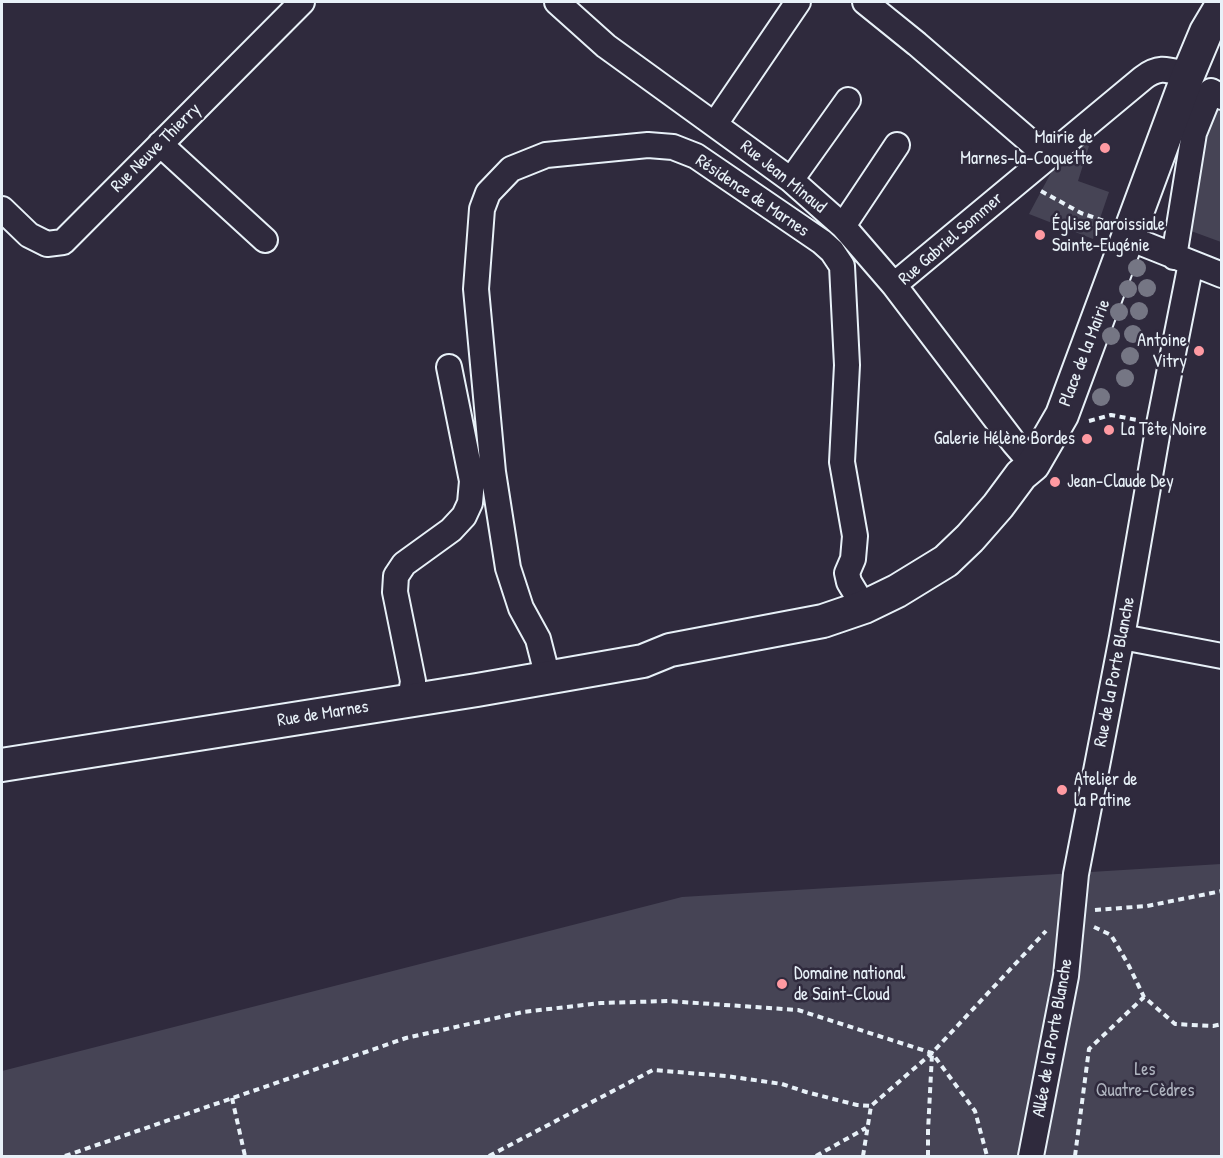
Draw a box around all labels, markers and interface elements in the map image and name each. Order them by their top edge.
street label: Rue Neuve Thierry [107,99,205,197]
place label: Mairie de Marnes-la-Coquette [960,127,1093,170]
street label: Rue Jean Minaud [736,136,830,218]
marker: Mairie de Marnes-la-Coquette [1098,141,1112,155]
street label: Résidence de Marnes [691,150,813,242]
street label: Rue Gabriel Sommer [895,188,1007,290]
place label: Église paroissiale Sainte-Eugénie [1052,214,1165,256]
marker: Église paroissiale Sainte-Eugénie [1033,228,1047,242]
street label: Place de la Mairie [1055,296,1115,410]
place label: Antoine Vitry [1137,330,1187,372]
marker: Antoine Vitry [1192,344,1206,358]
place label: La Tête Noire [1121,419,1207,441]
marker: La Tête Noire [1102,423,1116,437]
place label: Galerie Hélène Bordes [934,428,1075,450]
marker: Galerie Hélène Bordes [1080,432,1094,446]
place label: Jean-Claude Dey [1067,471,1174,493]
marker: Jean-Claude Dey [1048,475,1062,489]
street label: Rue de la Porte Blanche [1090,595,1140,749]
street label: Rue de Marnes [276,696,370,732]
place label: Atelier de la Patine [1074,769,1137,812]
marker: Atelier de la Patine [1055,783,1069,797]
street label: Allée de la Porte Blanche [1028,957,1078,1119]
place label: Domaine national de Saint-Cloud [794,963,905,1006]
marker: Domaine national de Saint-Cloud [775,977,789,991]
park label: Les Quatre-Cèdres [1096,1059,1194,1102]

